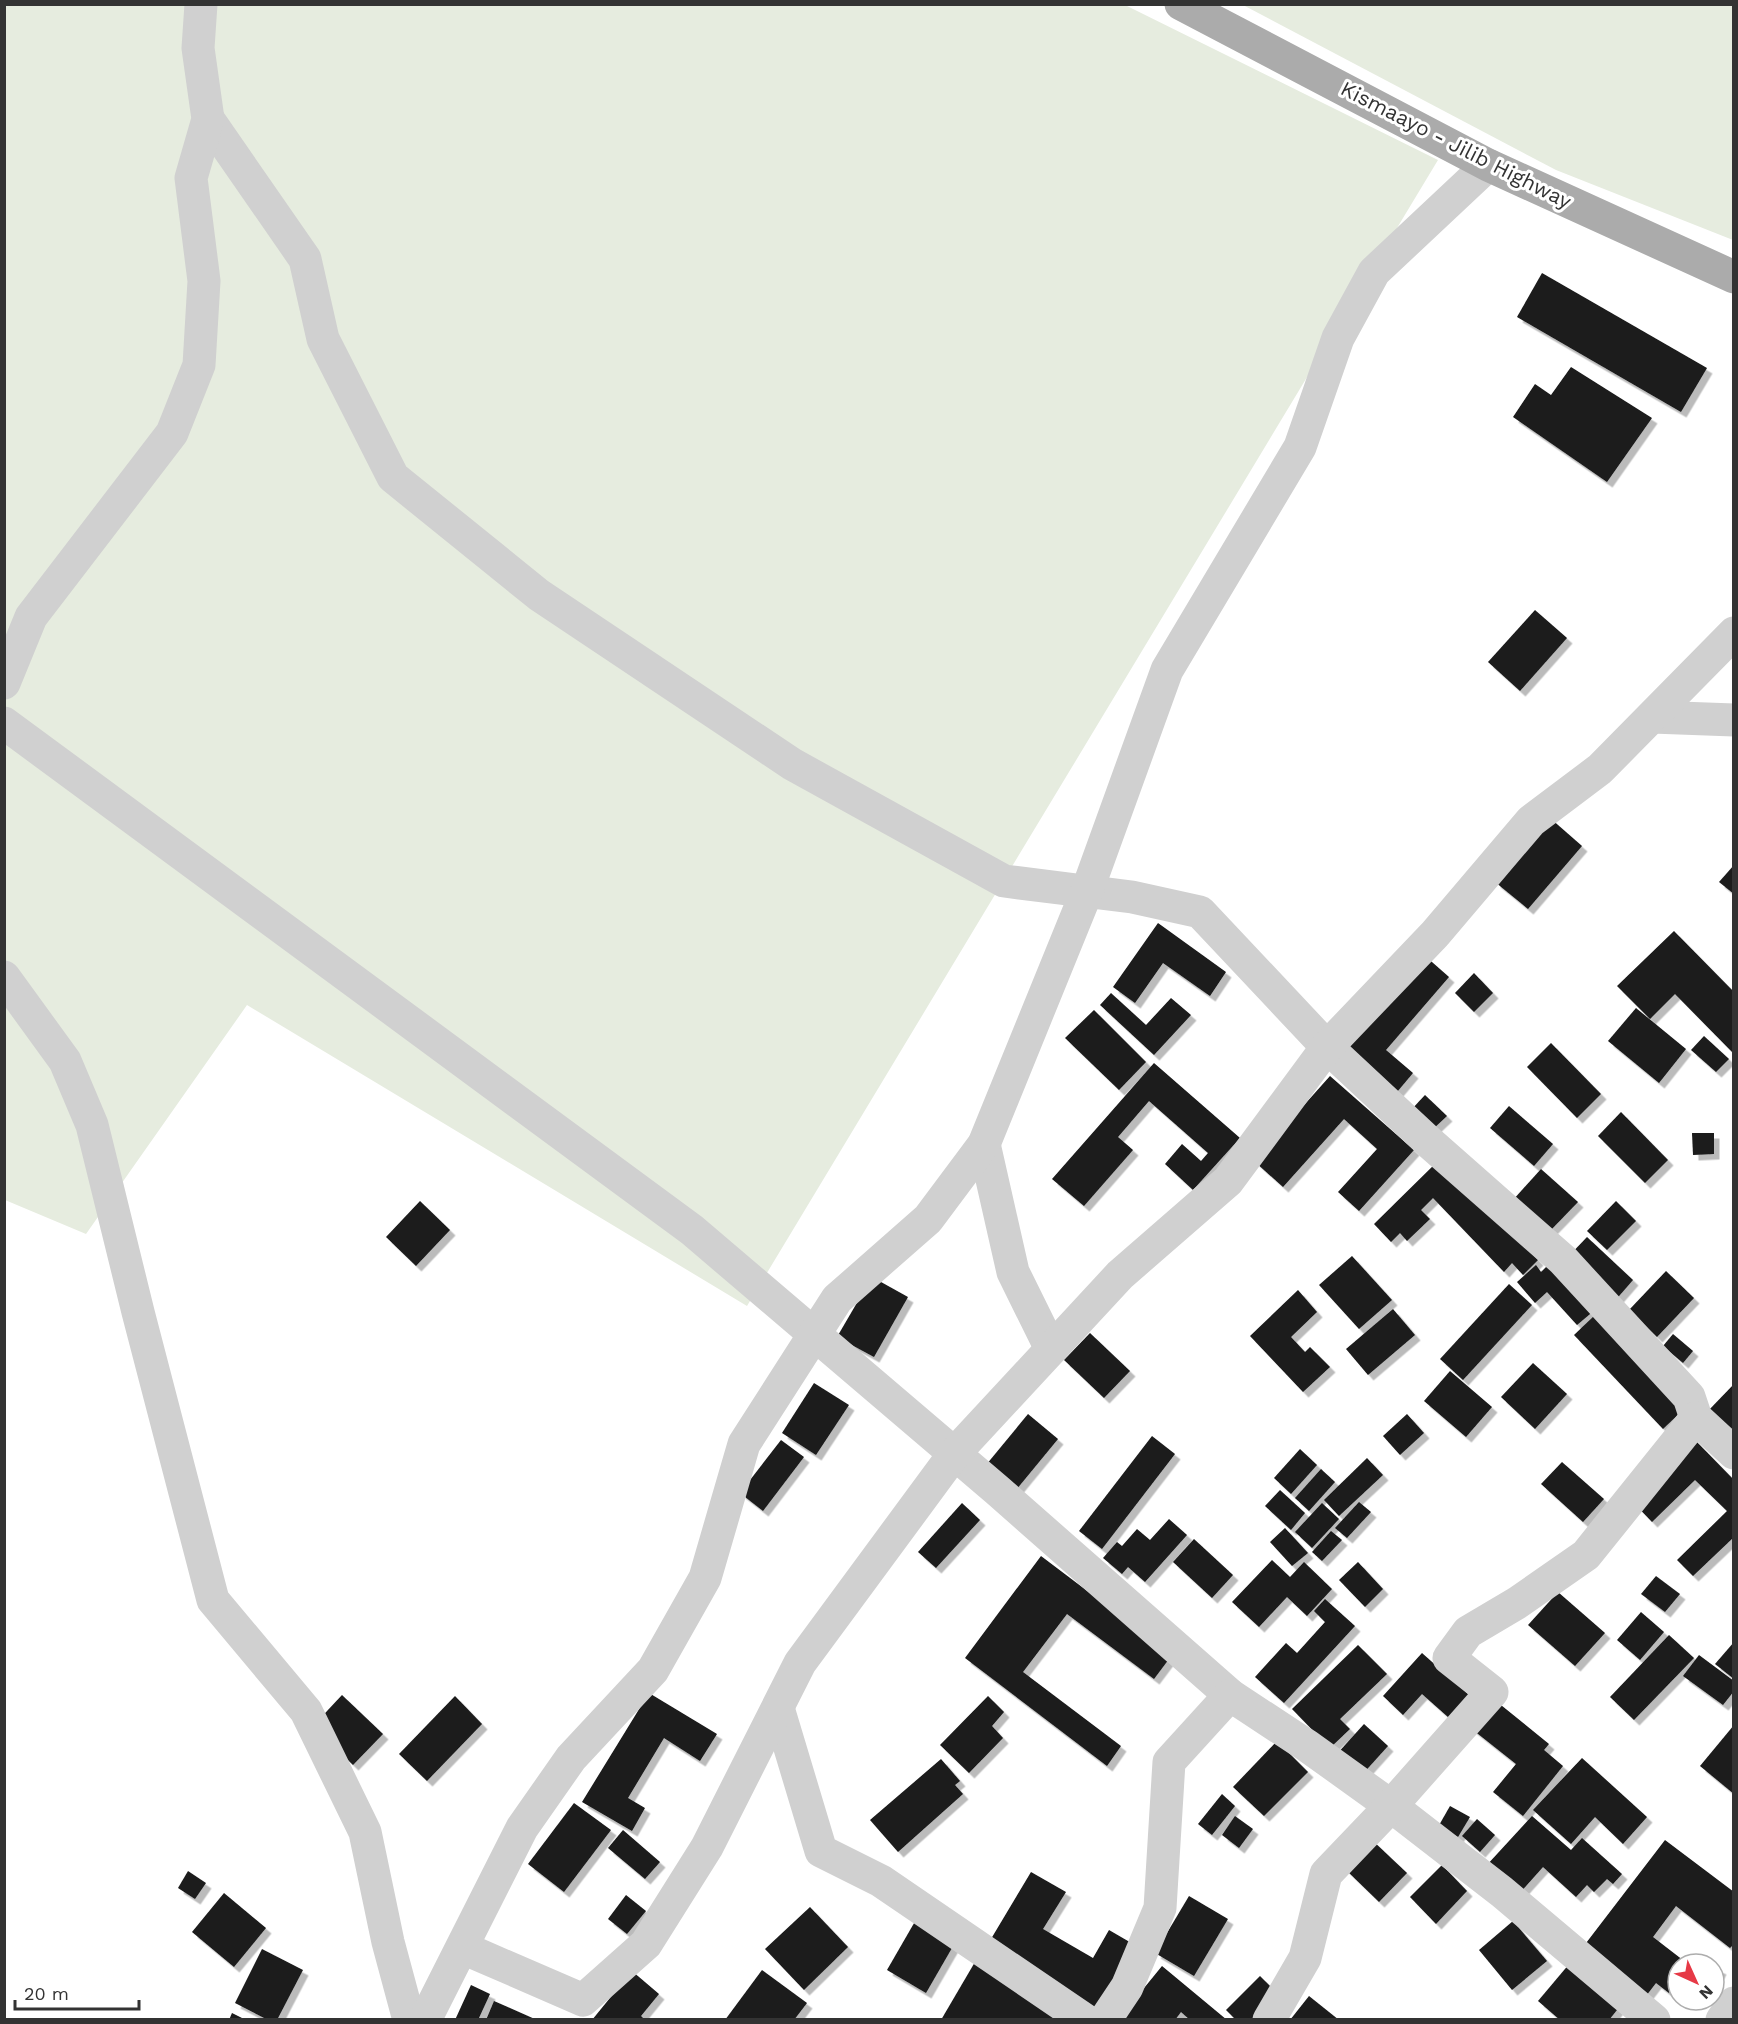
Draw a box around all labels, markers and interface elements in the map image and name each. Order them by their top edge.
street label: Kismaayo - Jilib Highway [1337,75,1576,214]
north arrow [1666,1952,1726,2012]
scale bar [15,1973,140,2011]
text: N [1695,1981,1717,2003]
text: 20 m [24,1983,69,2004]

